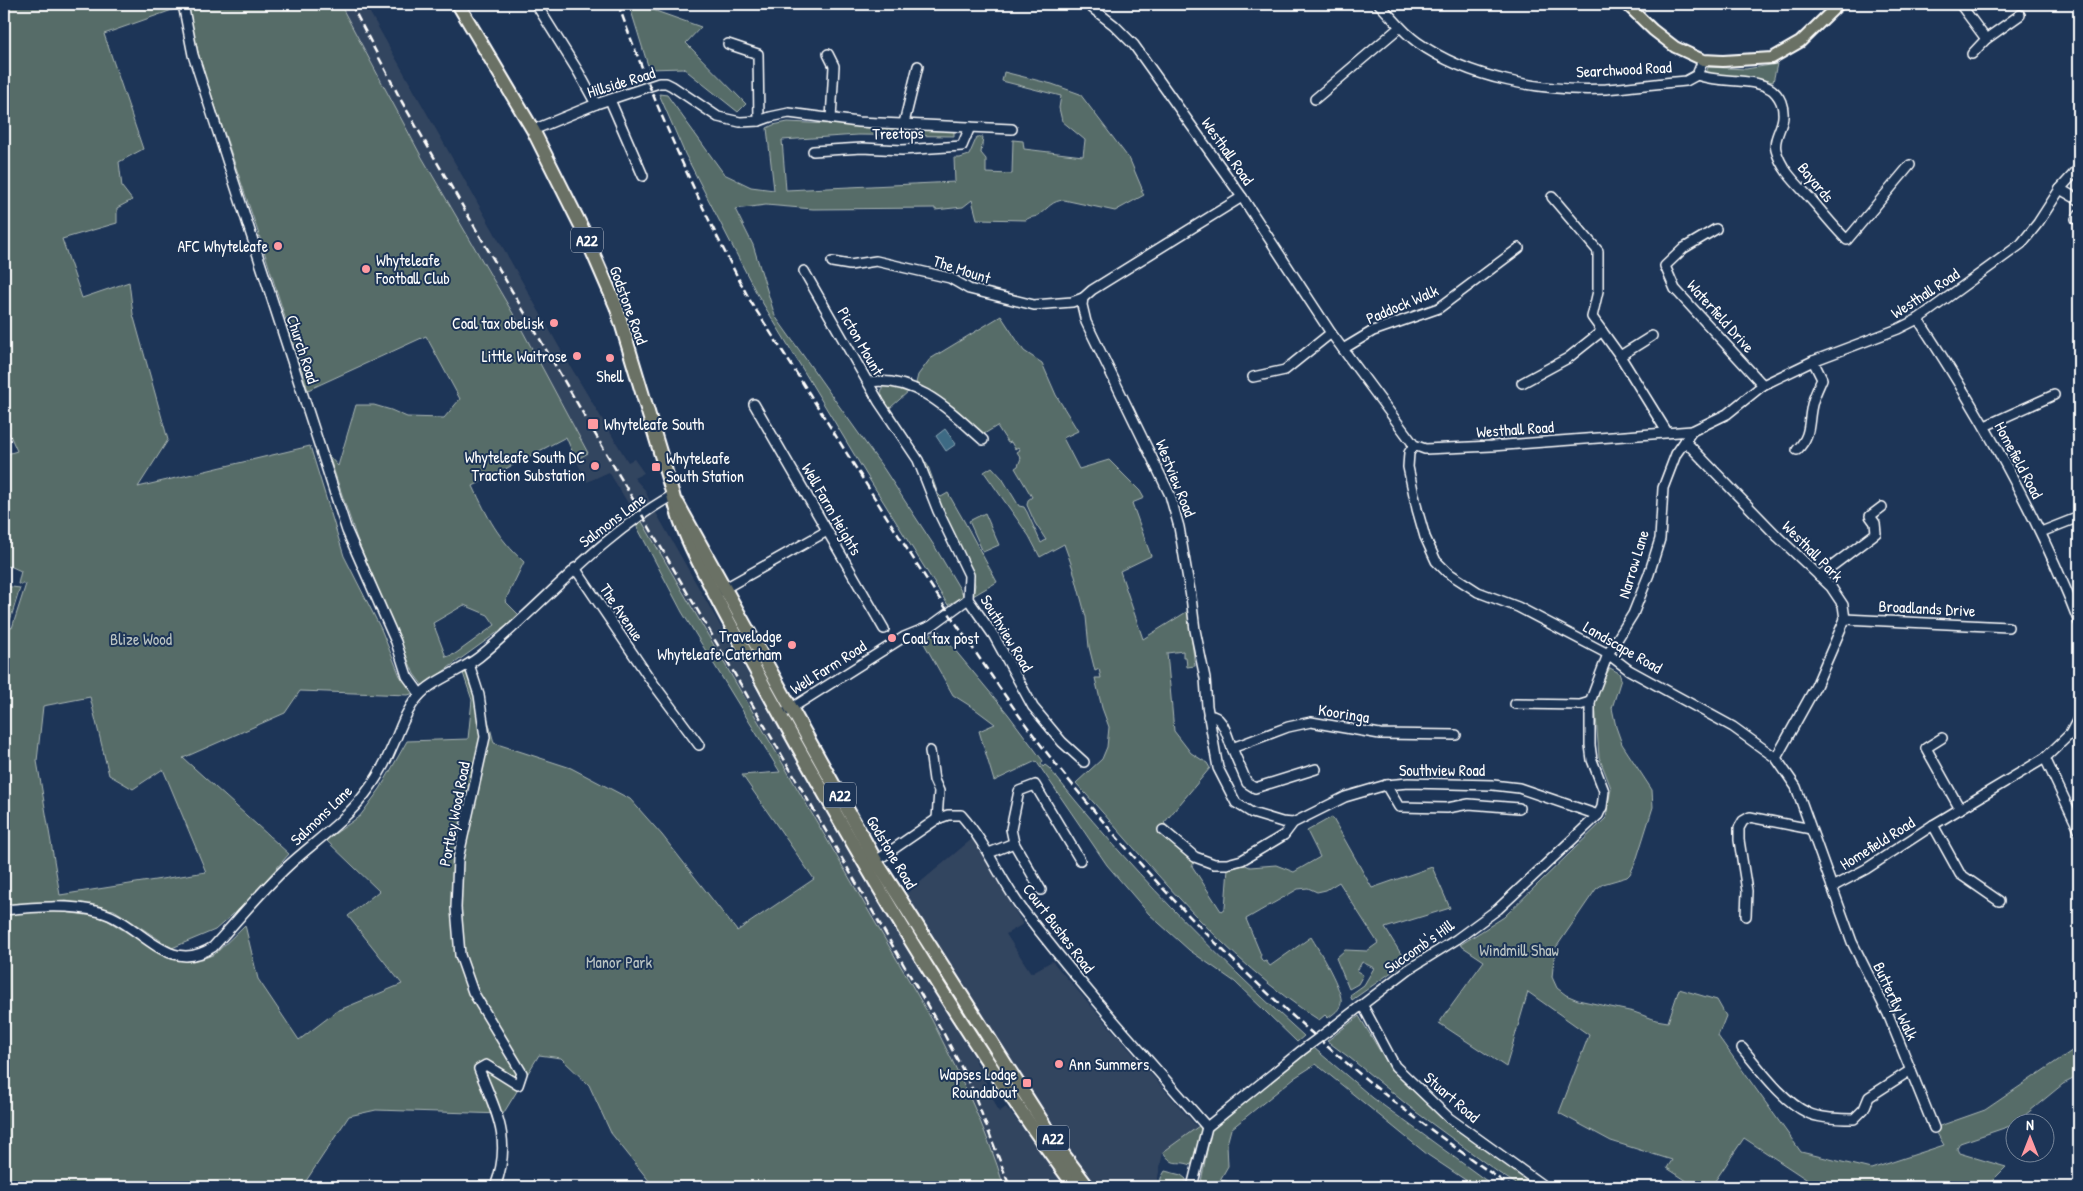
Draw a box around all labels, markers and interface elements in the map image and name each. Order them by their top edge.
street label: Searchwood Road [1576,56,1672,82]
street label: Hillside Road [584,61,658,103]
street label: Westhall Road [1197,113,1259,189]
street label: Treetops [872,122,924,144]
street label: Bayards [1793,157,1839,207]
road number: A22 [571,228,603,252]
place label: AFC Whyteleafe [178,235,269,257]
marker: AFC Whyteleafe [272,240,284,252]
place label: Whyteleafe Football Club [375,249,450,289]
street label: The Mount [930,249,994,289]
marker: Whyteleafe Football Club [360,263,372,275]
street label: Godstone Road [605,263,653,347]
street label: Westhall Road [1886,263,1964,323]
street label: Waterfield Drive [1682,275,1760,358]
street label: Paddock Walk [1363,279,1442,329]
street label: Picton Mount [833,303,890,380]
street label: Church Road [282,312,324,386]
place label: Coal tax obelisk [452,312,544,334]
marker: Coal tax obelisk [548,317,560,329]
place label: Little Waitrose [482,345,568,367]
marker: Little Waitrose [571,350,583,362]
marker: Shell [604,352,616,364]
place label: Shell [596,365,624,387]
place label: Whyteleafe South [604,413,705,435]
street label: Westhall Road [1475,415,1555,443]
marker: Whyteleafe South [586,417,600,431]
street label: Homefield Road [1989,418,2049,502]
street label: Westview Road [1151,436,1201,520]
place label: Whyteleafe South DC Traction Substation [465,446,585,486]
place label: Whyteleafe South Station [666,447,744,487]
street label: Well Farm Heights [797,459,867,559]
marker: Whyteleafe South DC Traction Substation [589,460,601,472]
marker: Whyteleafe South Station [650,461,662,473]
street label: Salmons Lane [574,487,650,552]
street label: Westhall Park [1778,516,1849,587]
street label: Narrow Lane [1612,526,1654,601]
street label: The Avenue [595,579,650,646]
street label: Southview Road [975,590,1039,676]
street label: Broadlands Drive [1878,594,1977,622]
street label: Landscape Road [1580,616,1666,678]
place label: Travelodge Whyteleafe Caterham [657,625,783,665]
place label: Coal tax post [902,627,980,649]
park label: Blize Wood [110,628,172,650]
marker: Coal tax post [886,632,898,644]
street label: Well Farm Road [786,635,870,699]
marker: Travelodge Whyteleafe Caterham [786,639,798,651]
street label: Kooringa [1317,698,1371,728]
street label: Southview Road [1399,759,1485,781]
street label: Portley Wood Road [433,760,475,868]
street label: Salmons Lane [285,780,357,850]
road number: A22 [824,782,856,808]
street label: Godstone Road [861,811,923,893]
street label: Homefield Road [1835,811,1919,875]
street label: Court Bushes Road [1018,879,1100,977]
street label: Succomb's Hill [1380,914,1458,978]
park label: Windmill Shaw [1479,939,1559,961]
park label: Manor Park [586,951,652,973]
street label: Butterfly Walk [1868,958,1924,1044]
place label: Ann Summers [1069,1053,1149,1075]
marker: Ann Summers [1053,1058,1065,1070]
place label: Wapses Lodge Roundabout [940,1063,1018,1103]
street label: Stuart Road [1419,1067,1485,1127]
marker: Wapses Lodge Roundabout [1021,1077,1033,1089]
north arrow [2006,1114,2056,1164]
text: N [2026,1115,2034,1134]
road number: A22 [1037,1126,1069,1150]

